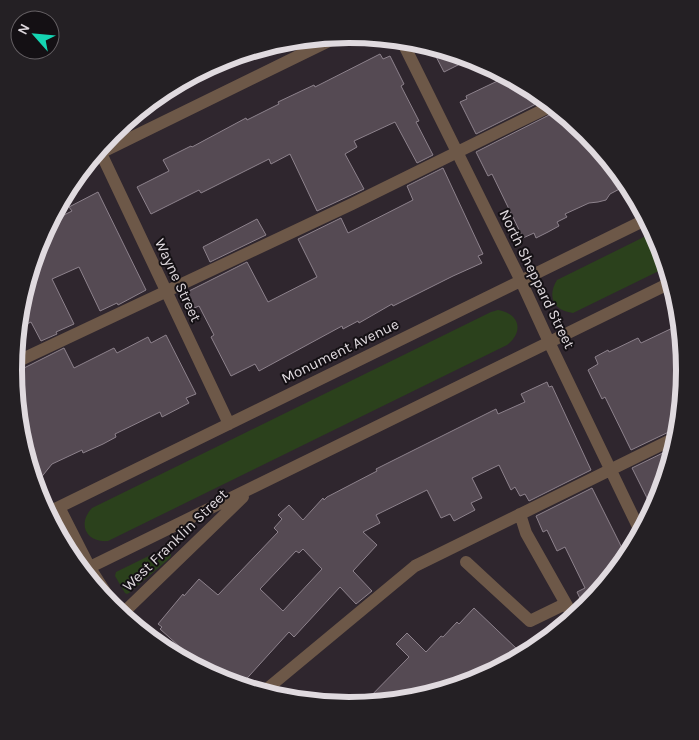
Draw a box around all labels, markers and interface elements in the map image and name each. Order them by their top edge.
north arrow [10,10,60,60]
text: N [14,21,34,38]
street label: North Sheppard Street [495,206,579,352]
street label: Wayne Street [151,236,205,325]
street label: Monument Avenue [278,315,402,387]
street label: West Franklin Street [119,485,232,595]

